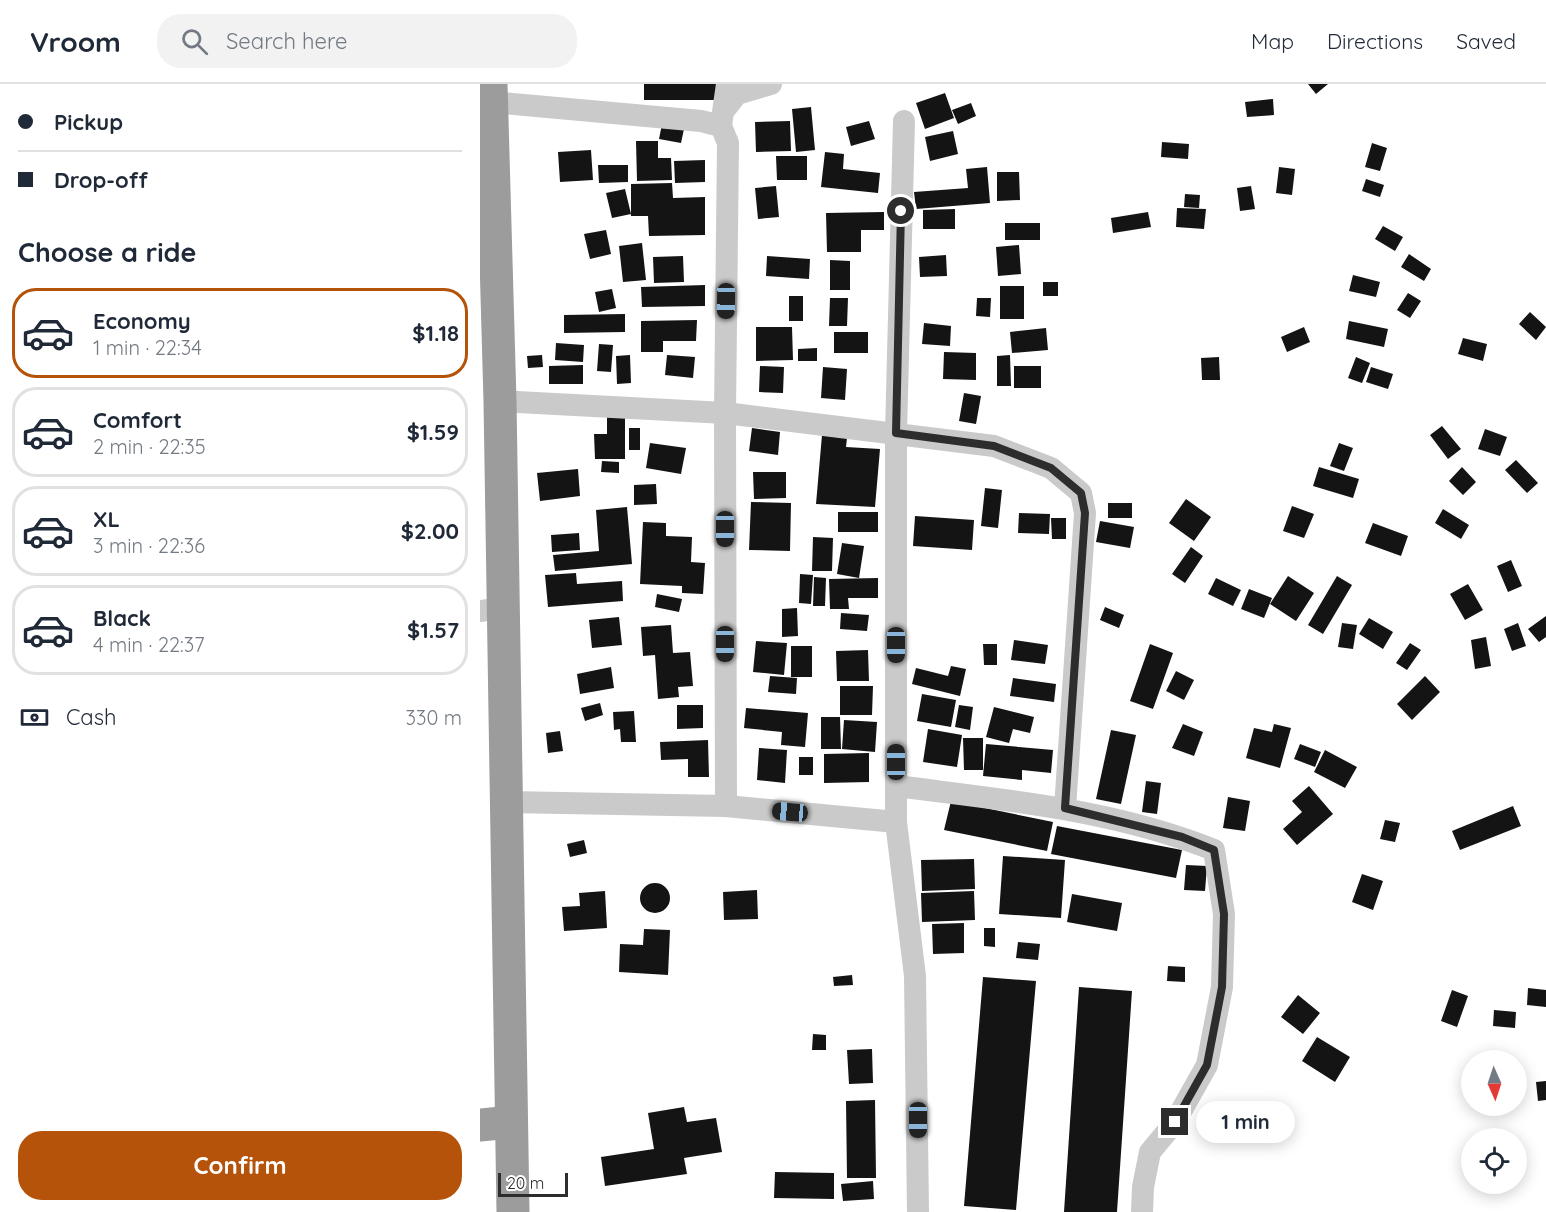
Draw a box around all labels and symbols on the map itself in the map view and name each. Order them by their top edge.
route start [887,197,914,224]
car [717,283,735,319]
car [716,511,734,547]
car [716,626,734,662]
car [887,627,905,663]
car [887,744,905,780]
car [771,801,809,823]
north arrow [1461,1050,1527,1116]
callout: 1 min [1196,1101,1295,1143]
car [909,1102,927,1138]
route end [1161,1108,1188,1135]
scale bar [498,1170,568,1198]

